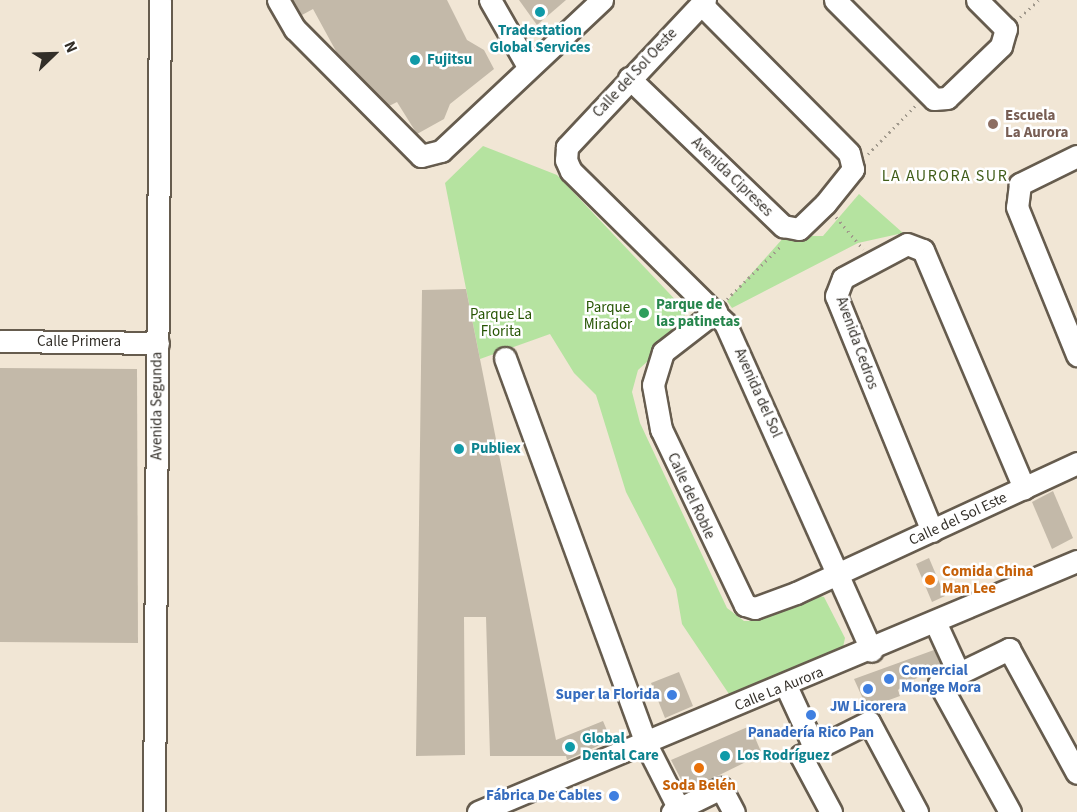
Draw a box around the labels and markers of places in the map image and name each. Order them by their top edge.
marker: Tradestation Global Services [533,5,547,19]
place label: Tradestation Global Services [489,21,591,56]
place label: Fujitsu [427,51,472,69]
marker: Fujitsu [408,53,422,67]
place label: Escuela La Aurora [1005,106,1068,141]
marker: Escuela La Aurora [986,117,1000,131]
place label: Parque de las patinetas [656,295,740,330]
marker: Parque de las patinetas [637,306,651,320]
place label: Publiex [471,440,521,458]
marker: Publiex [452,442,466,456]
place label: Comida China Man Lee [942,562,1033,597]
marker: Comida China Man Lee [923,573,937,587]
place label: Comercial Monge Mora [901,661,981,696]
marker: Comercial Monge Mora [882,672,896,686]
marker: JW Licorera [861,682,875,696]
place label: Super la Florida [556,686,660,704]
marker: Super la Florida [665,688,679,702]
place label: JW Licorera [830,698,906,716]
marker: Panadería Rico Pan [804,708,818,722]
place label: Panadería Rico Pan [748,724,874,742]
place label: Global Dental Care [582,729,659,764]
marker: Global Dental Care [563,740,577,754]
place label: Los Rodríguez [737,747,830,765]
marker: Los Rodríguez [718,749,732,763]
marker: Soda Belén [692,761,706,775]
place label: Soda Belén [662,777,736,795]
place label: Fábrica De Cables [486,787,602,805]
marker: Fábrica De Cables [607,789,621,803]

